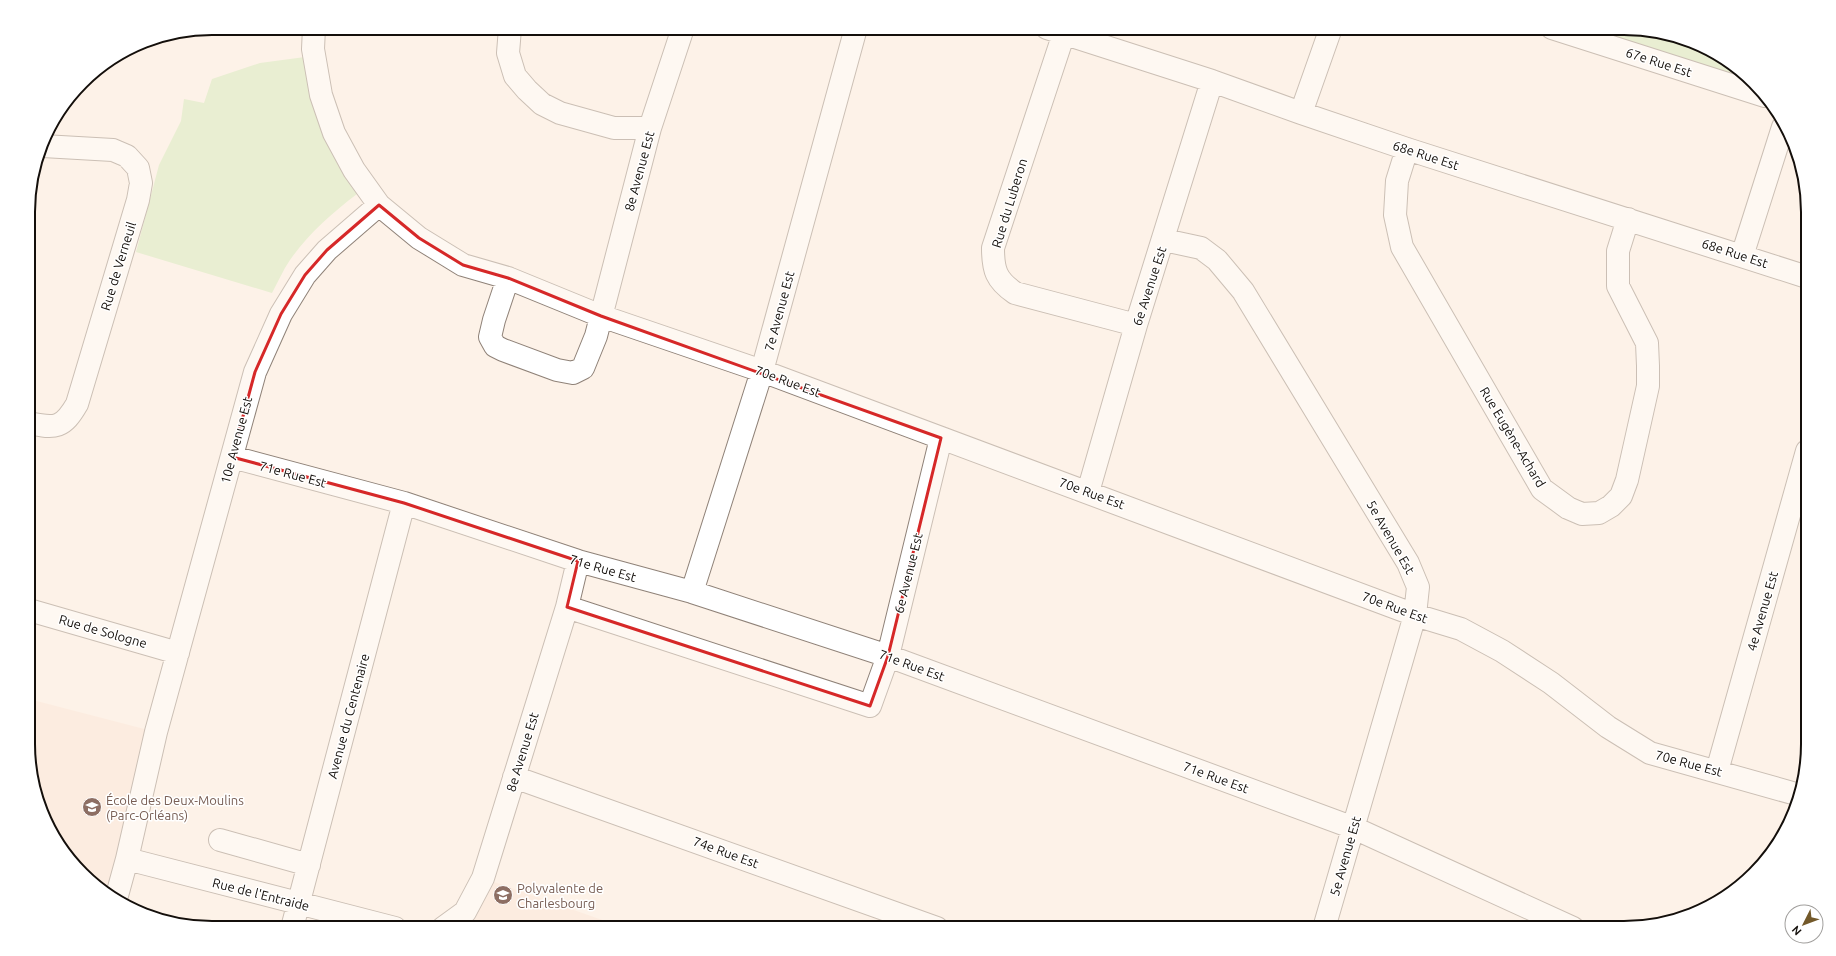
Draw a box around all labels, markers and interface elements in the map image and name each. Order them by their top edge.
street label: 67e Rue Est [1624,45,1694,79]
street label: 8e Avenue Est [622,129,656,213]
street label: 68e Rue Est [1391,138,1461,172]
street label: Rue du Luberon [989,157,1029,249]
street label: Rue de Verneuil [98,219,138,312]
street label: 68e Rue Est [1700,236,1770,270]
street label: 6e Avenue Est [1130,245,1168,327]
street label: 7e Avenue Est [762,269,796,353]
street label: 70e Rue Est [753,363,823,399]
street label: Rue Eugène-Achard [1478,384,1548,490]
street label: 10e Avenue Est [218,395,254,485]
street label: 71e Rue Est [258,458,328,490]
street label: 70e Rue Est [1057,475,1127,511]
street label: 5e Avenue Est [1364,498,1418,576]
street label: 6e Avenue Est [891,531,925,615]
street label: 71e Rue Est [568,552,638,584]
street label: 4e Avenue Est [1744,570,1780,652]
street label: 70e Rue Est [1360,589,1430,625]
street label: Rue de Sologne [57,612,149,650]
street label: 71e Rue Est [877,647,947,683]
street label: Avenue du Centenaire [325,652,371,780]
street label: 8e Avenue Est [503,711,541,793]
street label: 70e Rue Est [1654,747,1724,779]
street label: 71e Rue Est [1181,759,1251,795]
place label: École des Deux-Moulins (Parc-Orléans) [106,792,244,823]
school or university icon: École des Deux-Moulins (Parc-Orléans) [81,796,103,818]
street label: 5e Avenue Est [1327,815,1363,897]
street label: 74e Rue Est [691,834,761,870]
street label: Rue de l'Entraide [211,875,311,913]
place label: Polyvalente de Charlesbourg [517,881,603,910]
school or university icon: Polyvalente de Charlesbourg [492,884,514,906]
north arrow [1784,904,1824,944]
text: N [1789,924,1804,938]

